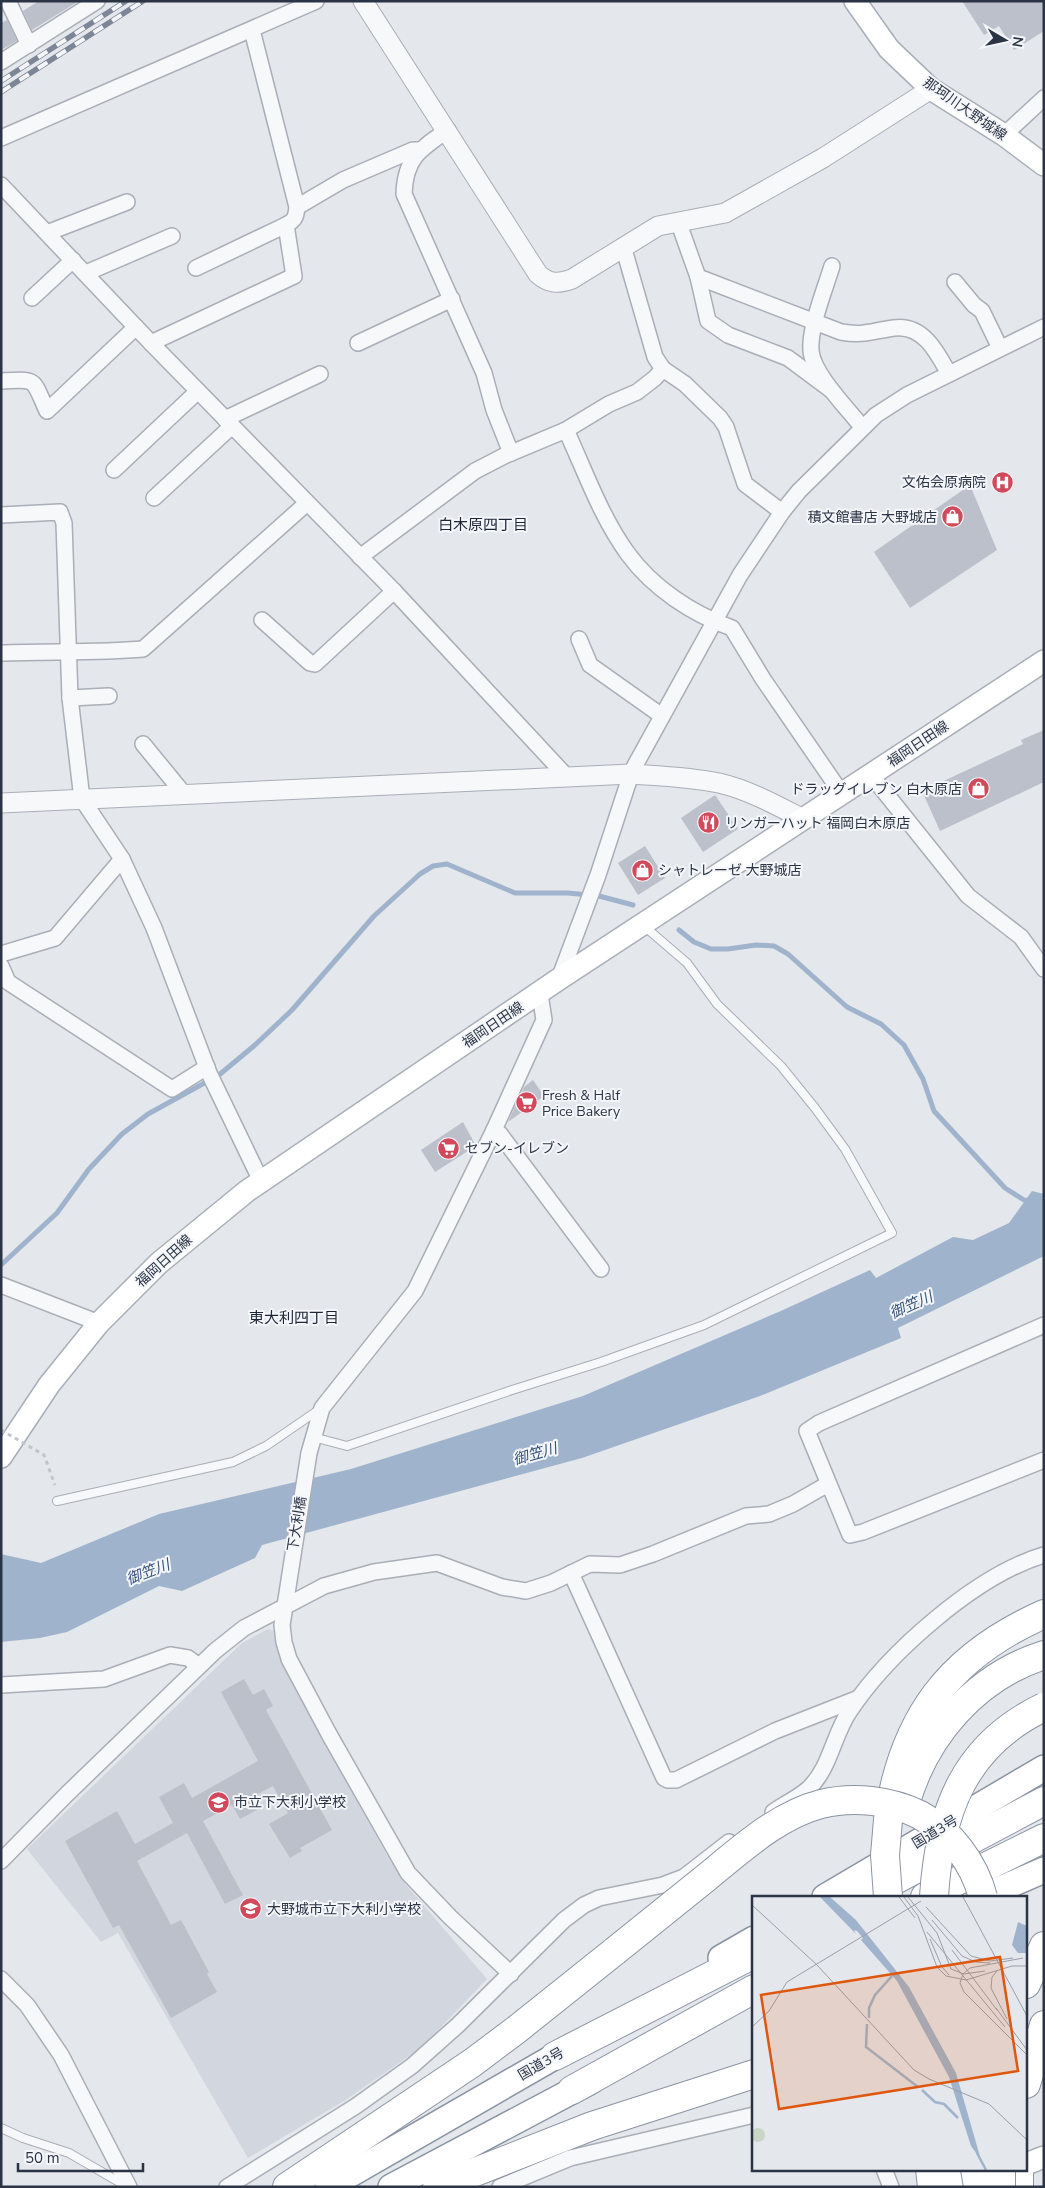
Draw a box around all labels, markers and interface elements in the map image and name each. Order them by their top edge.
north arrow [980,15,1030,65]
text: N [1007,35,1028,49]
street label: 那珂川大野城線 [919,73,1011,145]
hospital icon: 文佑会原病院 [990,470,1014,494]
place label: 文佑会原病院 [902,473,986,492]
shop icon: 積文館書店 大野城店 [941,505,965,529]
place label: 積文館書店 大野城店 [807,508,937,527]
district label: 白木原四丁目 [438,515,528,535]
street label: 福岡日田線 [884,717,952,771]
shop icon: ドラッグイレブン 白木原店 [966,777,990,801]
place label: ドラッグイレブン 白木原店 [790,780,962,799]
restaurant icon: リンガーハット 福岡白木原店 [697,811,721,835]
place label: リンガーハット 福岡白木原店 [725,814,910,833]
shop icon: シャトレーゼ 大野城店 [630,858,654,882]
place label: シャトレーゼ 大野城店 [658,861,802,880]
street label: 福岡日田線 [459,998,527,1052]
place label: Fresh & Half Price Bakery [542,1086,621,1121]
supermarket icon: Fresh & Half Price Bakery [514,1091,538,1115]
supermarket icon: セブン-イレブン [437,1136,461,1160]
place label: セブン-イレブン [465,1139,569,1158]
street label: 福岡日田線 [132,1231,196,1291]
water label: 御笠川 [886,1286,937,1323]
district label: 東大利四丁目 [249,1308,339,1328]
water label: 御笠川 [511,1438,561,1470]
street label: 下大利橋 [283,1495,311,1553]
water label: 御笠川 [123,1554,174,1589]
school or university icon: 市立下大利小学校 [206,1790,230,1814]
place label: 市立下大利小学校 [234,1793,346,1812]
street label: 国道3号 [909,1811,961,1853]
inset map [752,1896,1028,2170]
school or university icon: 大野城市立下大利小学校 [239,1897,263,1921]
place label: 大野城市立下大利小学校 [267,1900,421,1919]
street label: 国道3号 [514,2043,568,2085]
scale bar [18,2140,142,2172]
text: 50 m [25,2148,60,2168]

